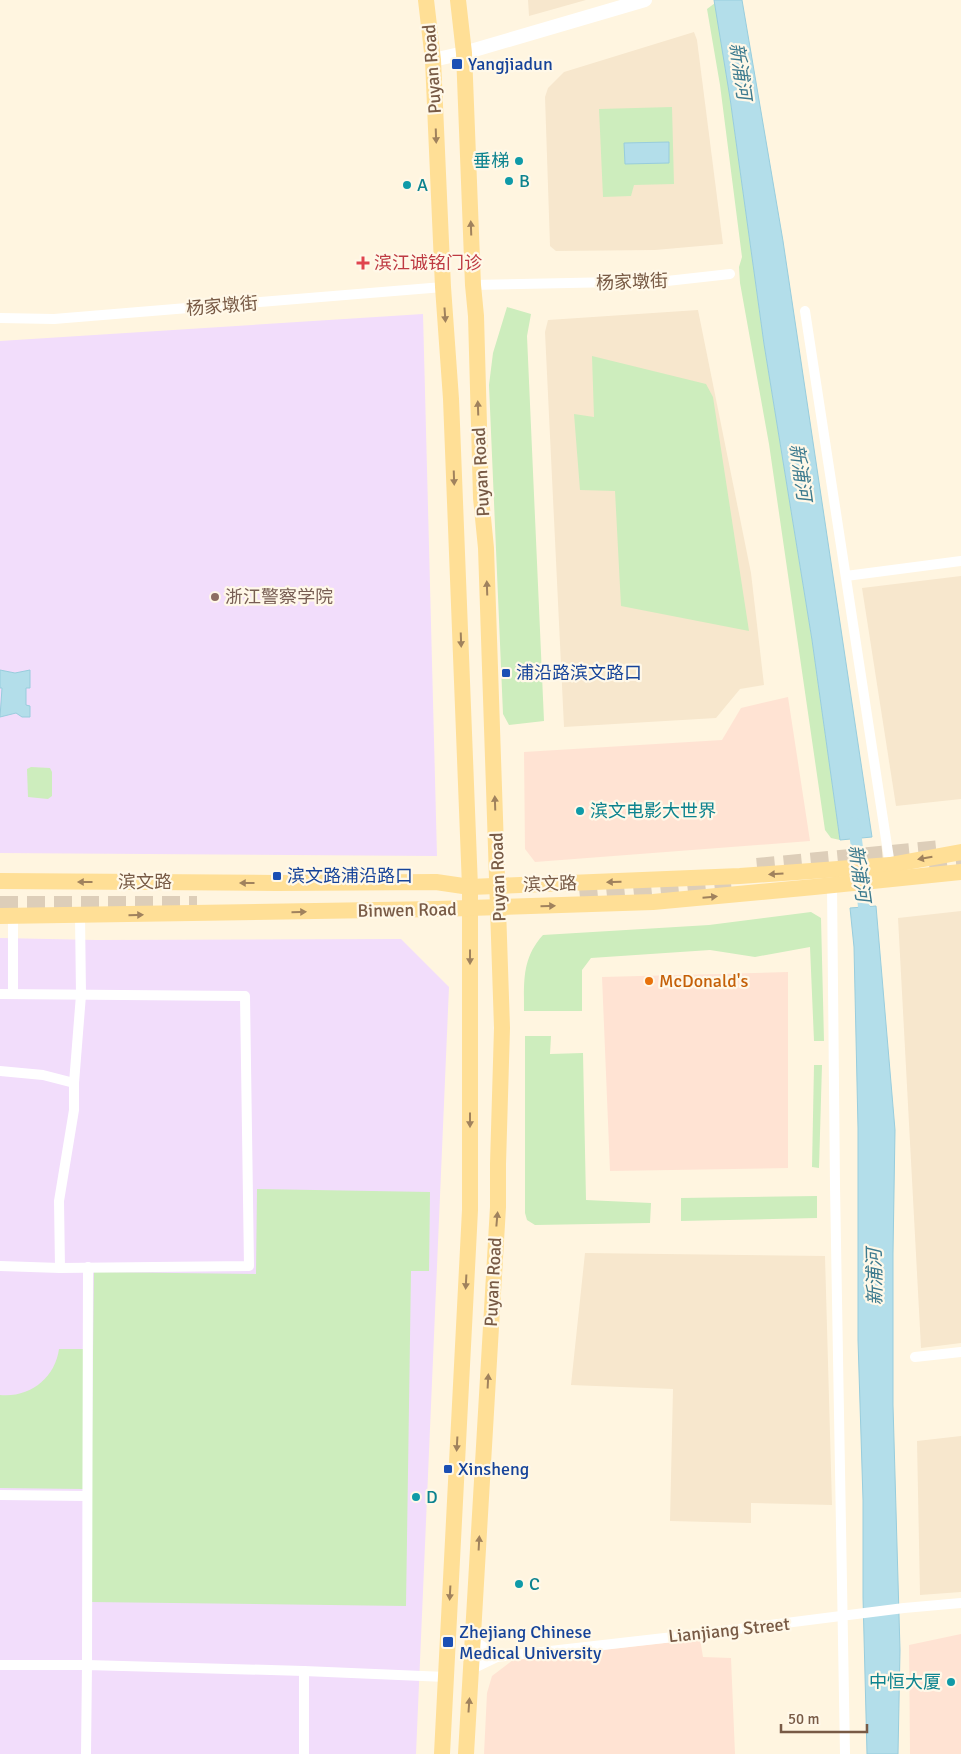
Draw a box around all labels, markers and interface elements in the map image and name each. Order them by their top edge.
street label: Puyan Road [418,24,446,114]
water label: 新浦河 [724,41,756,105]
place label: Yangjiadun [468,53,553,75]
marker: Yangjiadun [450,57,464,71]
one-way arrow [433,128,441,144]
place label: 垂梯 [473,150,509,172]
marker: 垂梯 [513,155,525,167]
place label: B [519,170,530,192]
place label: A [417,174,428,196]
marker: B [503,175,515,187]
marker: A [401,179,413,191]
one-way arrow [467,220,475,236]
place label: 滨江诚铭门诊 [374,252,482,274]
marker: 滨江诚铭门诊 [356,256,370,270]
street label: 杨家墩街 [596,270,668,294]
street label: 杨家墩街 [185,292,259,320]
one-way arrow [441,308,449,324]
one-way arrow [473,400,481,416]
street label: Puyan Road [468,427,494,517]
water label: 新浦河 [784,442,816,506]
one-way arrow [451,470,459,486]
one-way arrow [483,580,491,596]
place label: 浙江警察学院 [225,586,333,608]
marker: 浙江警察学院 [209,591,221,603]
one-way arrow [457,632,465,648]
place label: 浦沿路滨文路口 [516,662,642,684]
marker: 浦沿路滨文路口 [500,667,512,679]
one-way arrow [490,794,498,810]
place label: 滨文电影大世界 [590,800,716,822]
marker: 滨文电影大世界 [574,805,586,817]
street label: Puyan Road [485,832,511,922]
water label: 新浦河 [843,843,875,907]
one-way arrow [917,855,933,863]
place label: 滨文路浦沿路口 [287,865,413,887]
marker: 滨文路浦沿路口 [271,870,283,882]
one-way arrow [768,870,784,878]
street label: 滨文路 [118,871,172,893]
street label: 滨文路 [523,872,577,896]
one-way arrow [76,878,92,886]
one-way arrow [606,878,622,886]
one-way arrow [239,879,255,887]
one-way arrow [702,893,718,901]
street label: Binwen Road [357,898,457,922]
one-way arrow [540,901,556,909]
one-way arrow [291,908,307,916]
one-way arrow [128,910,144,918]
one-way arrow [466,949,474,965]
place label: McDonald's [659,970,748,992]
marker: McDonald's [643,975,655,987]
one-way arrow [466,1112,474,1128]
one-way arrow [493,1210,501,1226]
street label: Puyan Road [480,1237,506,1327]
water label: 新浦河 [862,1244,887,1306]
one-way arrow [461,1274,469,1290]
one-way arrow [484,1373,492,1389]
one-way arrow [453,1437,461,1453]
place label: Xinsheng [458,1458,529,1480]
marker: Xinsheng [442,1463,454,1475]
place label: D [426,1486,438,1508]
marker: D [410,1491,422,1503]
one-way arrow [475,1535,483,1551]
place label: C [529,1573,540,1595]
marker: C [513,1578,525,1590]
one-way arrow [445,1585,453,1601]
street label: Lianjiang Street [667,1613,791,1647]
place label: Zhejiang Chinese Medical University [459,1621,602,1664]
marker: Zhejiang Chinese Medical University [441,1635,455,1649]
place label: 中恒大厦 [869,1671,941,1693]
marker: 中恒大厦 [945,1676,957,1688]
one-way arrow [466,1697,474,1713]
scale bar [781,1702,867,1734]
text: 50 m [788,1710,819,1728]

